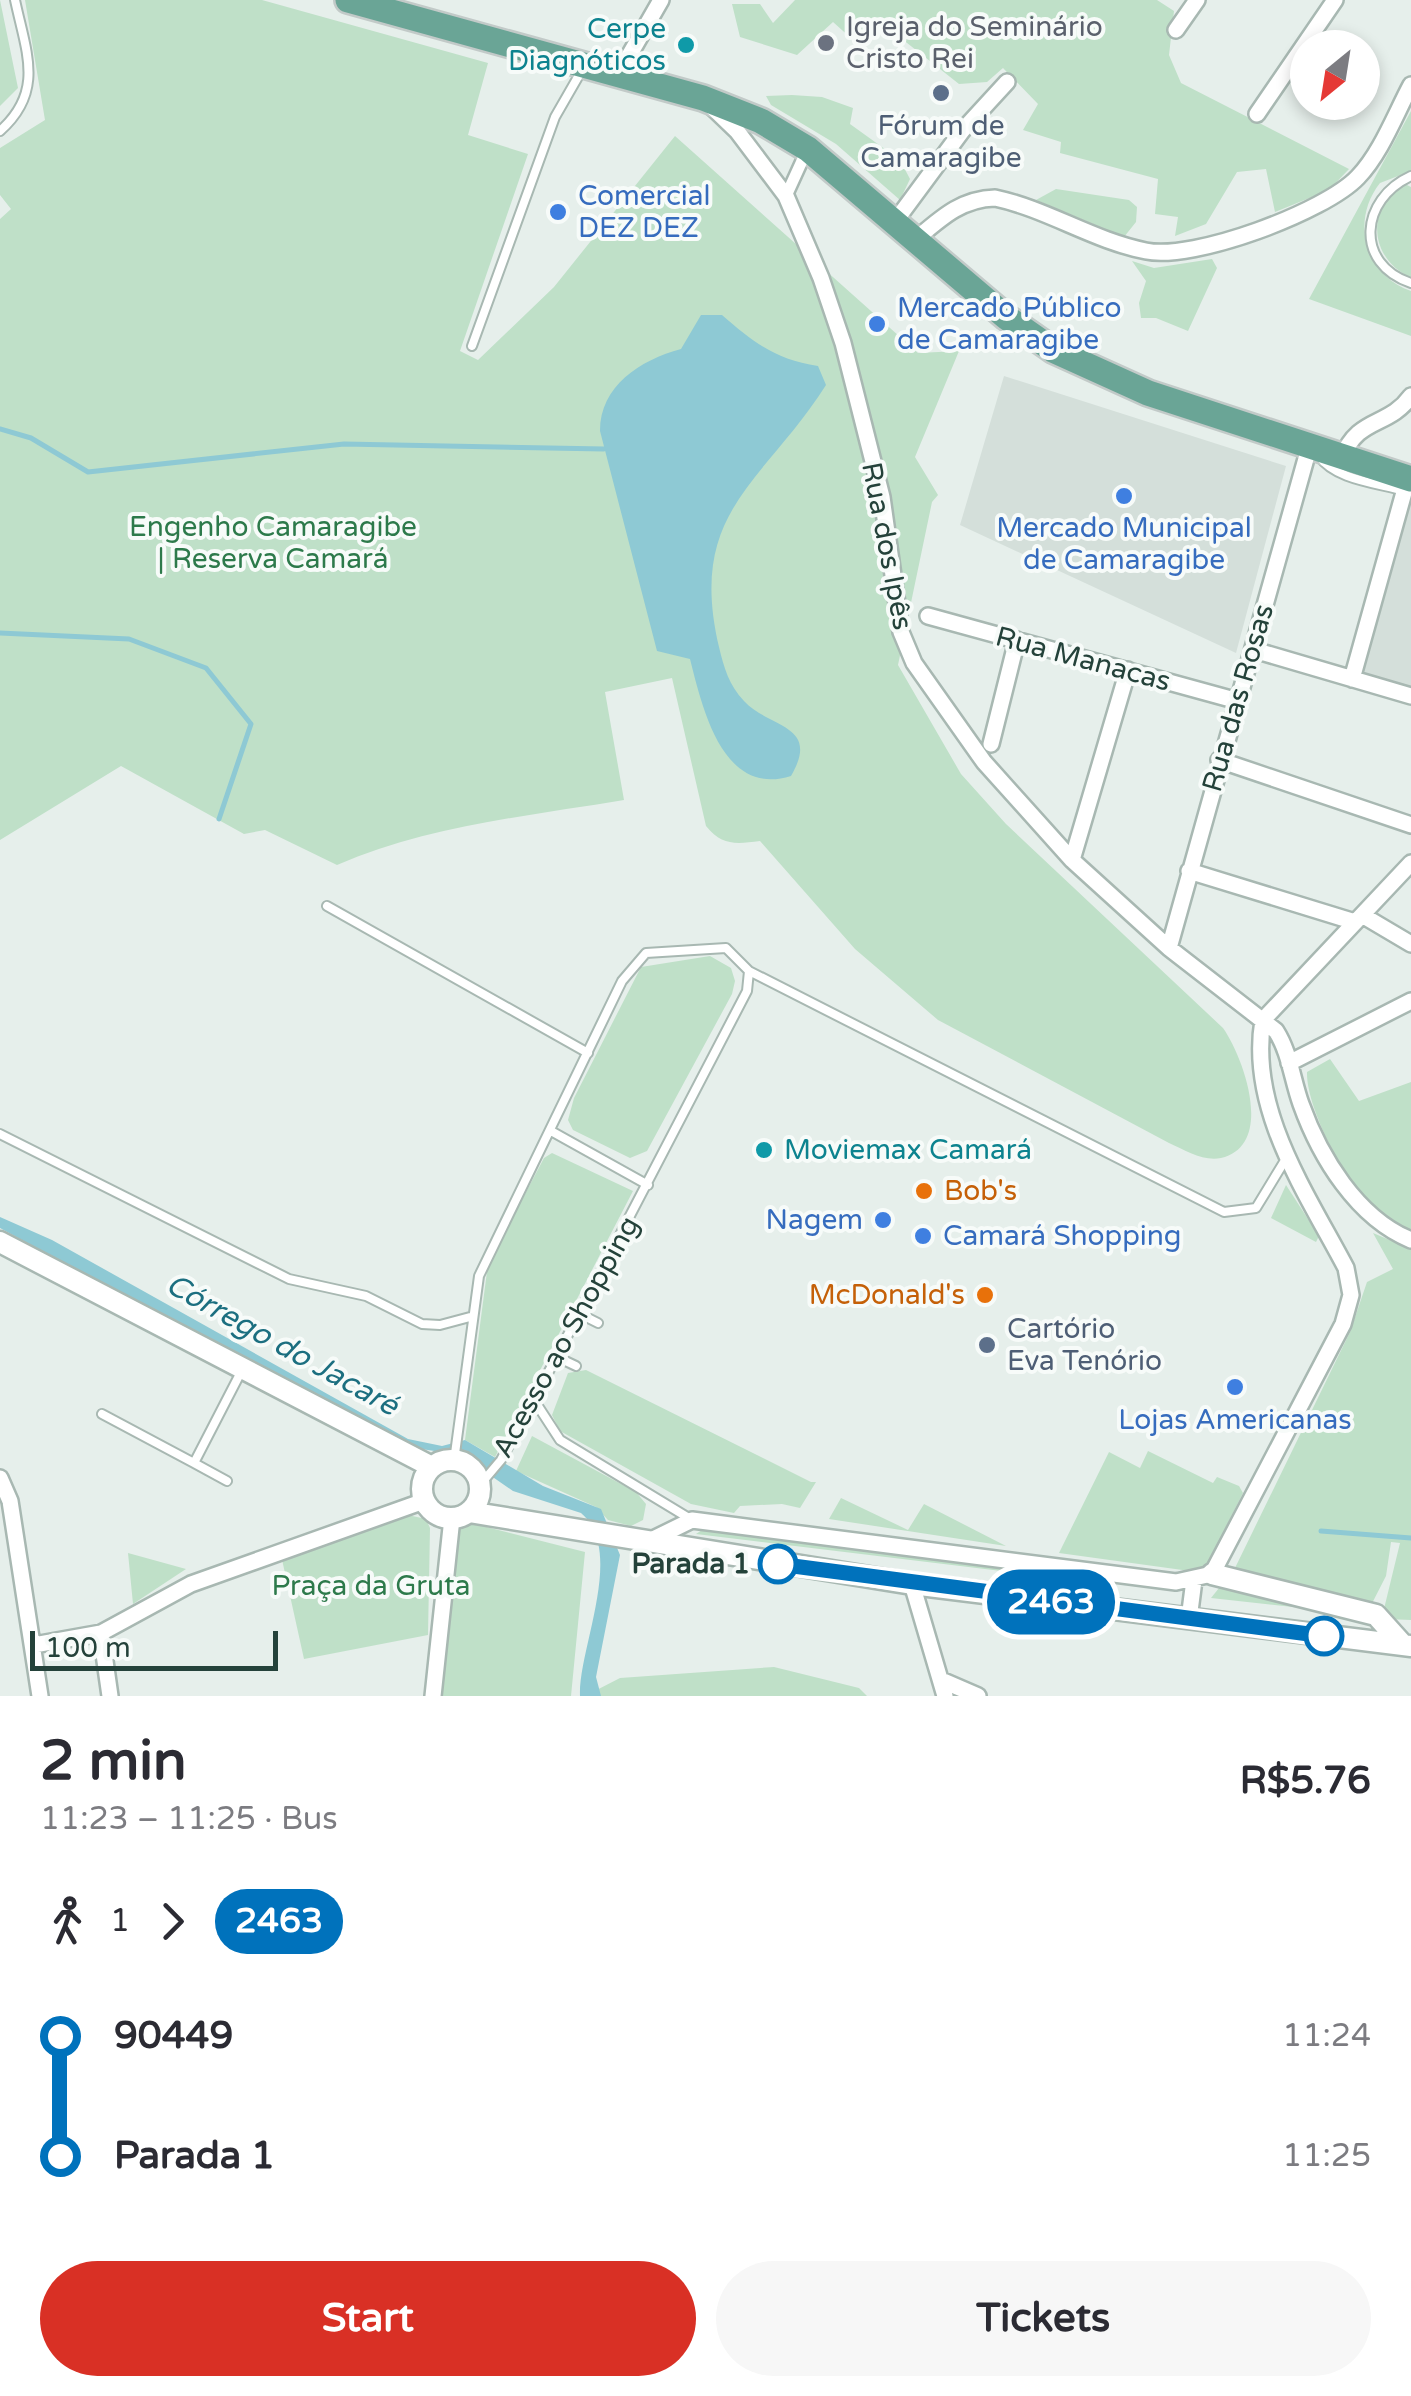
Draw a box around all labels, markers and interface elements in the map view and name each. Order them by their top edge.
place label: Igreja do Seminário Cristo Rei [846,10,1103,76]
place label: Cerpe Diagnóticos [508,12,666,78]
north arrow [1290,30,1380,120]
map controls [1290,30,1380,120]
marker: Igreja do Seminário Cristo Rei [815,32,837,54]
marker: Cerpe Diagnóticos [675,34,697,56]
marker: Fórum de Camaragibe [930,82,952,104]
place label: Fórum de Camaragibe [860,109,1022,175]
place label: Comercial DEZ DEZ [578,179,711,245]
marker: Comercial DEZ DEZ [547,201,569,223]
place label: Mercado Público de Camaragibe [897,291,1122,357]
marker: Mercado Público de Camaragibe [866,313,888,335]
street label: Rua dos Ipês [854,459,920,633]
marker: Mercado Municipal de Camaragibe [1113,485,1135,507]
park label: Engenho Camaragibe | Reserva Camará [129,510,417,576]
place label: Mercado Municipal de Camaragibe [996,511,1252,577]
street label: Rua das Rosas [1195,600,1281,796]
street label: Rua Manacas [992,619,1174,699]
place label: Moviemax Camará [784,1133,1032,1167]
marker: Moviemax Camará [753,1139,775,1161]
place label: Bob's [944,1174,1017,1208]
marker: Bob's [913,1180,935,1202]
place label: Nagem [766,1203,863,1237]
marker: Nagem [872,1209,894,1231]
street label: Acesso ao Shopping [486,1210,646,1464]
place label: Camará Shopping [943,1219,1182,1253]
marker: Camará Shopping [912,1225,934,1247]
water label: Córrego do Jacaré [159,1266,406,1425]
place label: McDonald's [809,1278,965,1312]
marker: McDonald's [974,1284,996,1306]
place label: Cartório Eva Tenório [1007,1312,1162,1378]
marker: Cartório Eva Tenório [976,1334,998,1356]
marker: Lojas Americanas [1224,1376,1246,1398]
place label: Lojas Americanas [1118,1403,1352,1437]
marker: Parada 1 [759,1545,797,1583]
place label: Parada 1 [631,1547,750,1581]
park label: Praça da Gruta [271,1569,471,1603]
line badge: 2463 [981,1570,1121,1634]
text: 2463 [1007,1581,1095,1623]
unlabelled marker [1305,1617,1343,1655]
scale bar [30,1626,278,1670]
text: 100 m [45,1631,131,1665]
text: 2 min [40,1729,187,1795]
text: R$5.76 [1240,1758,1371,1804]
text: 11:23 – 11:25 · Bus [40,1800,338,1838]
icon: walk [40,1894,95,1949]
icon: forward [145,1894,200,1949]
text: 2463 [235,1900,323,1942]
text: 1 [110,1902,130,1940]
text: 90449 [114,2013,233,2059]
text: 11:24 [1282,2017,1371,2055]
text: Parada 1 [114,2133,275,2179]
text: 11:25 [1282,2137,1371,2175]
button: Start [40,2261,696,2376]
button: Tickets [716,2261,1371,2376]

